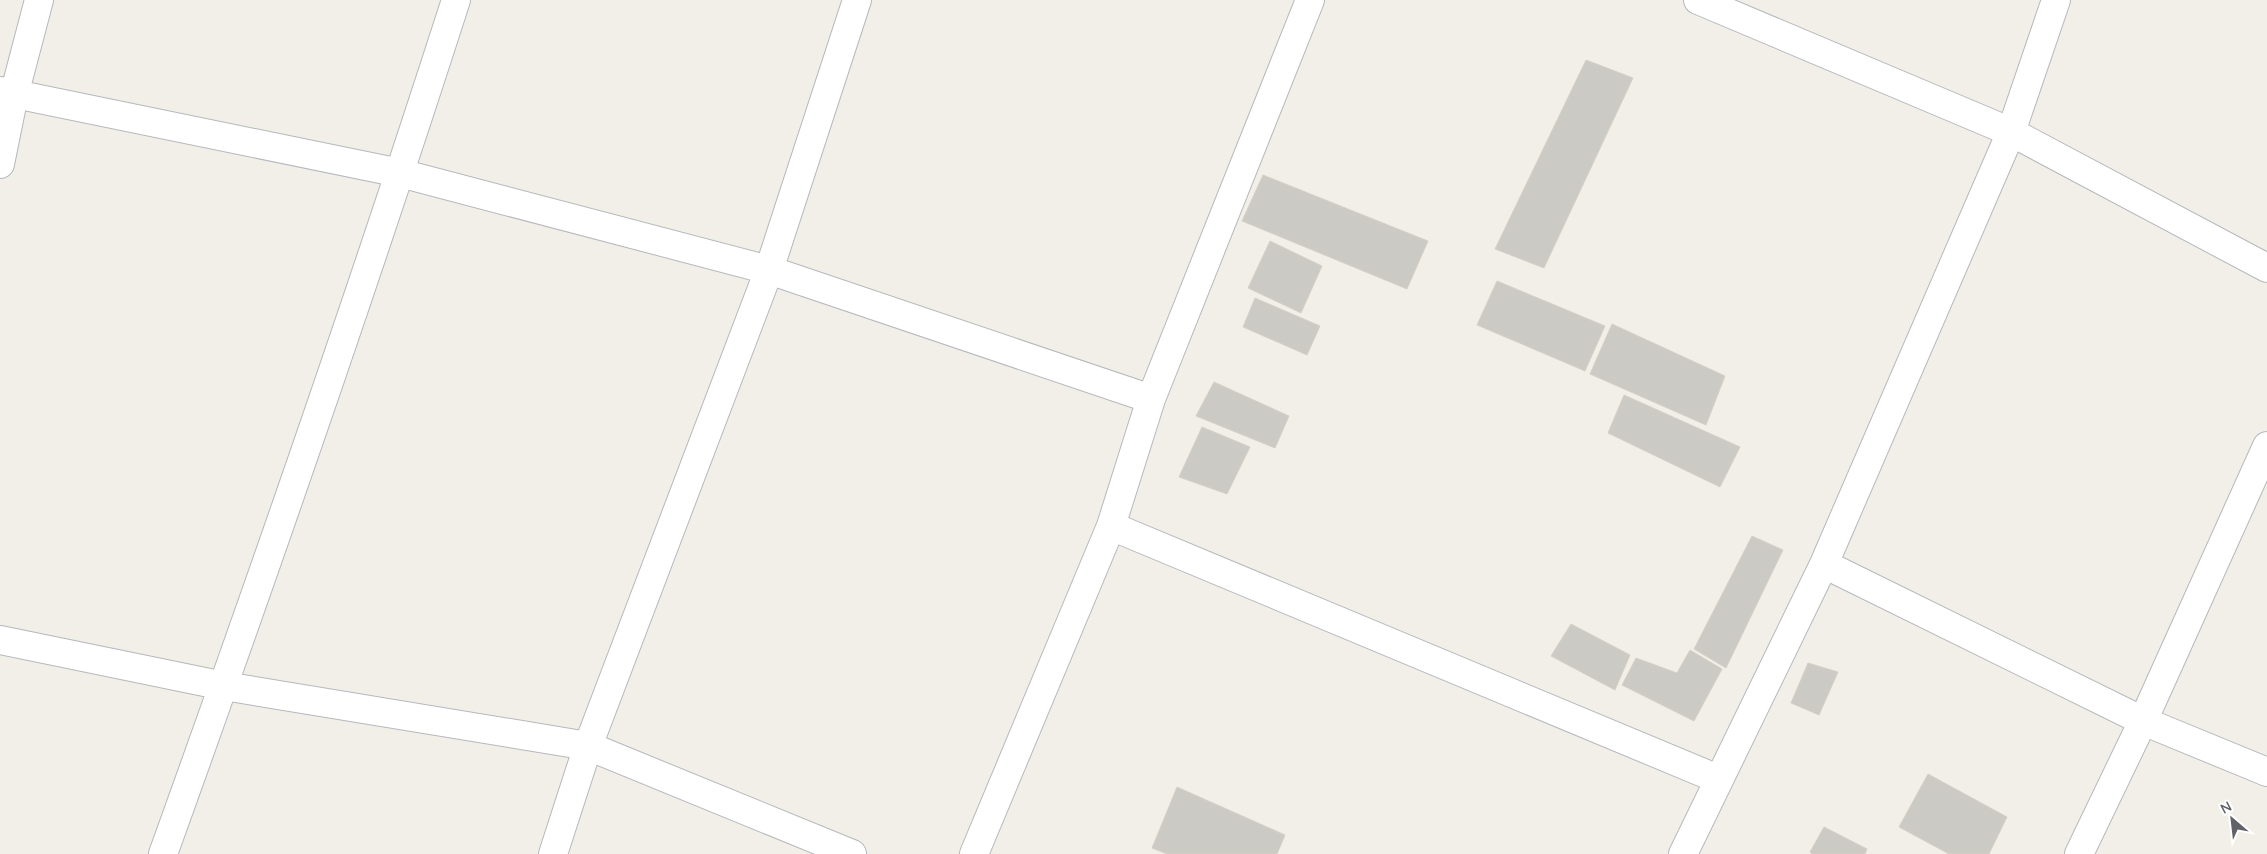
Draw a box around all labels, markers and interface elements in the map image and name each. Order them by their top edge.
north arrow [2207,794,2257,844]
text: N [2217,797,2235,818]

